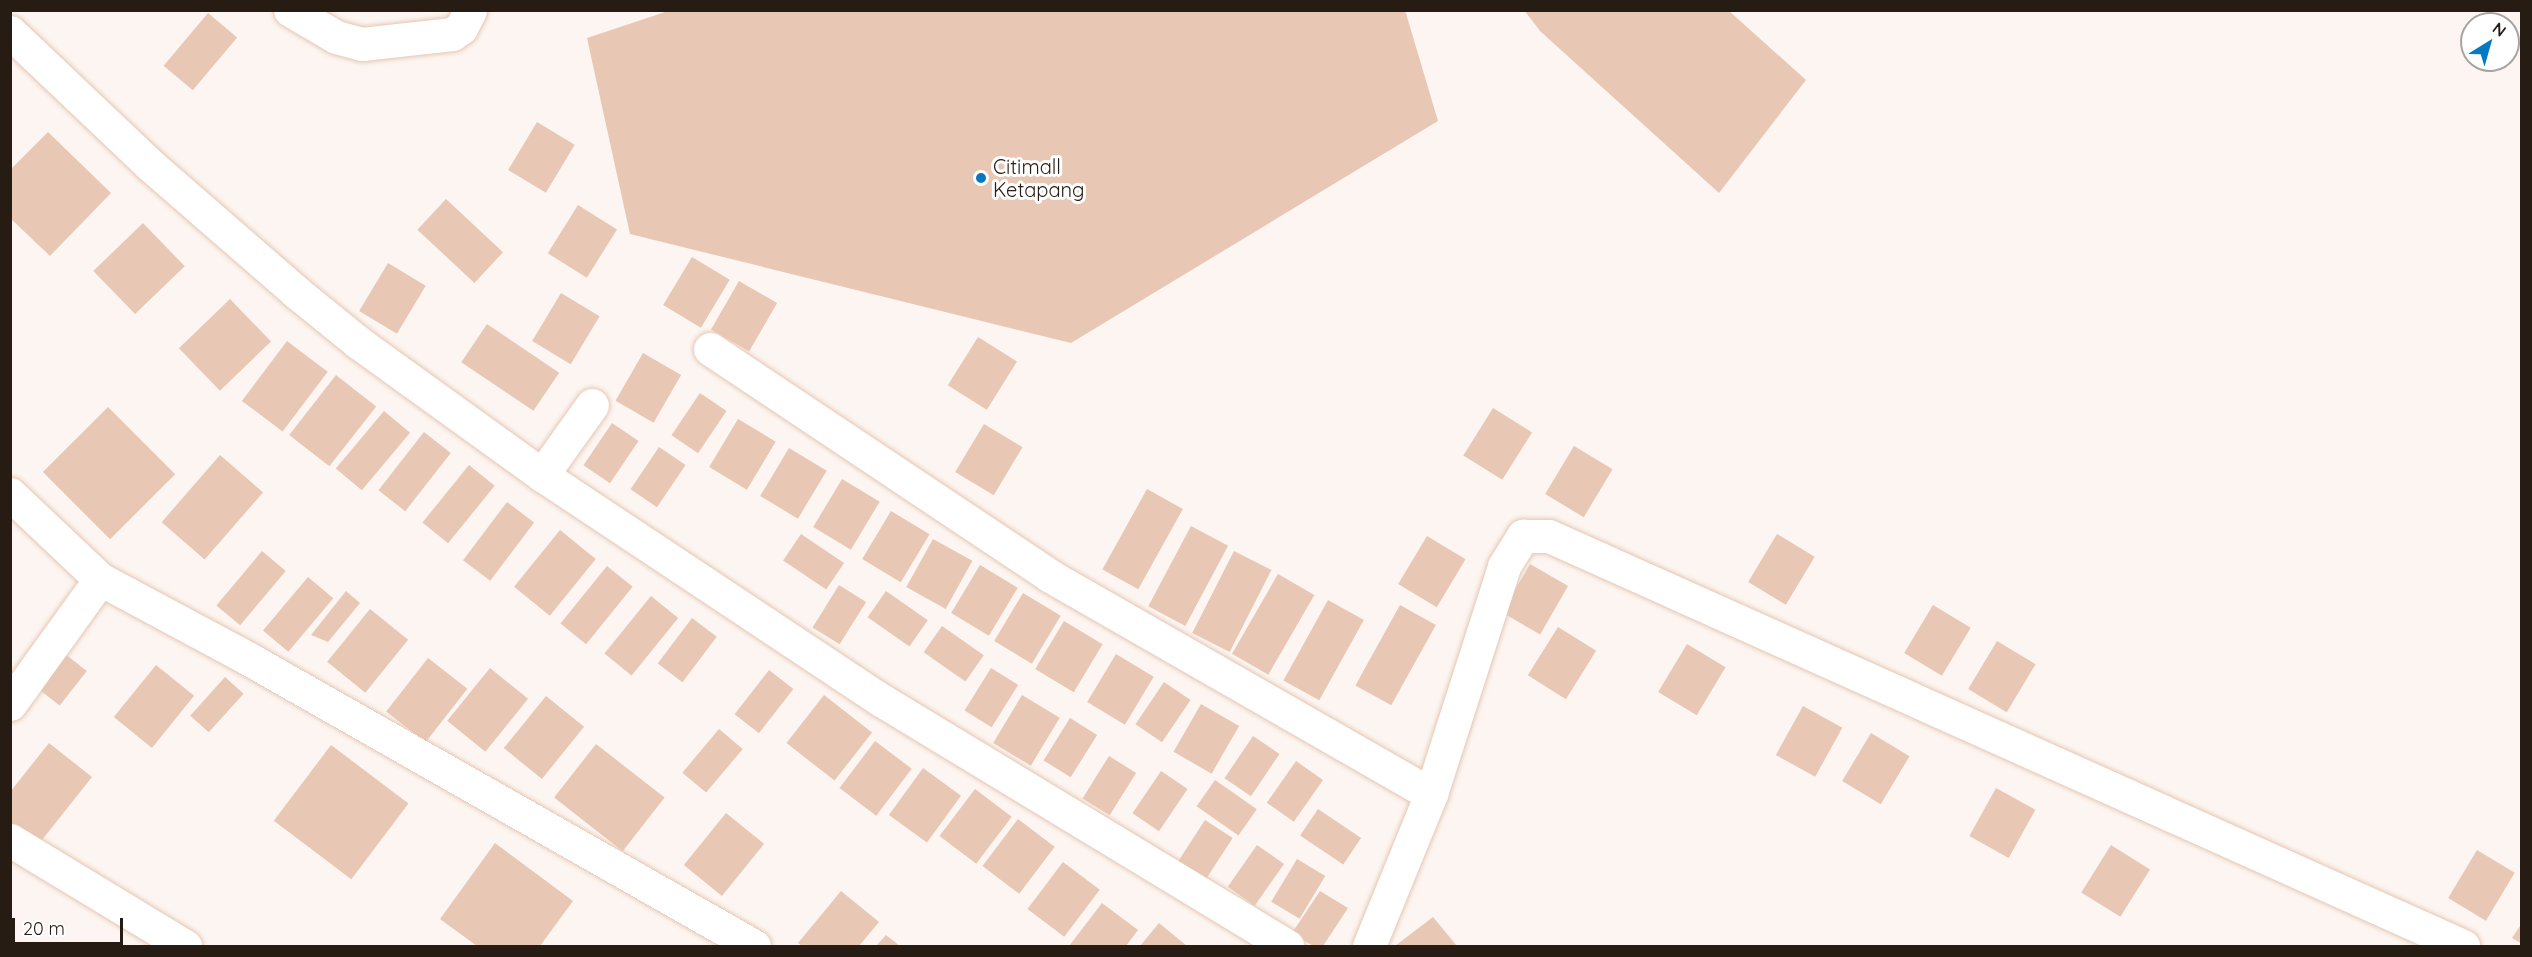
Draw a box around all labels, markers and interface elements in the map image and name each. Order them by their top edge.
north arrow [2460,12,2520,72]
text: N [2489,18,2510,41]
place label: Citimall Ketapang [993,154,1085,201]
marker: Citimall Ketapang [974,171,988,185]
scale bar [15,906,126,944]
text: 20 m [23,917,65,940]

